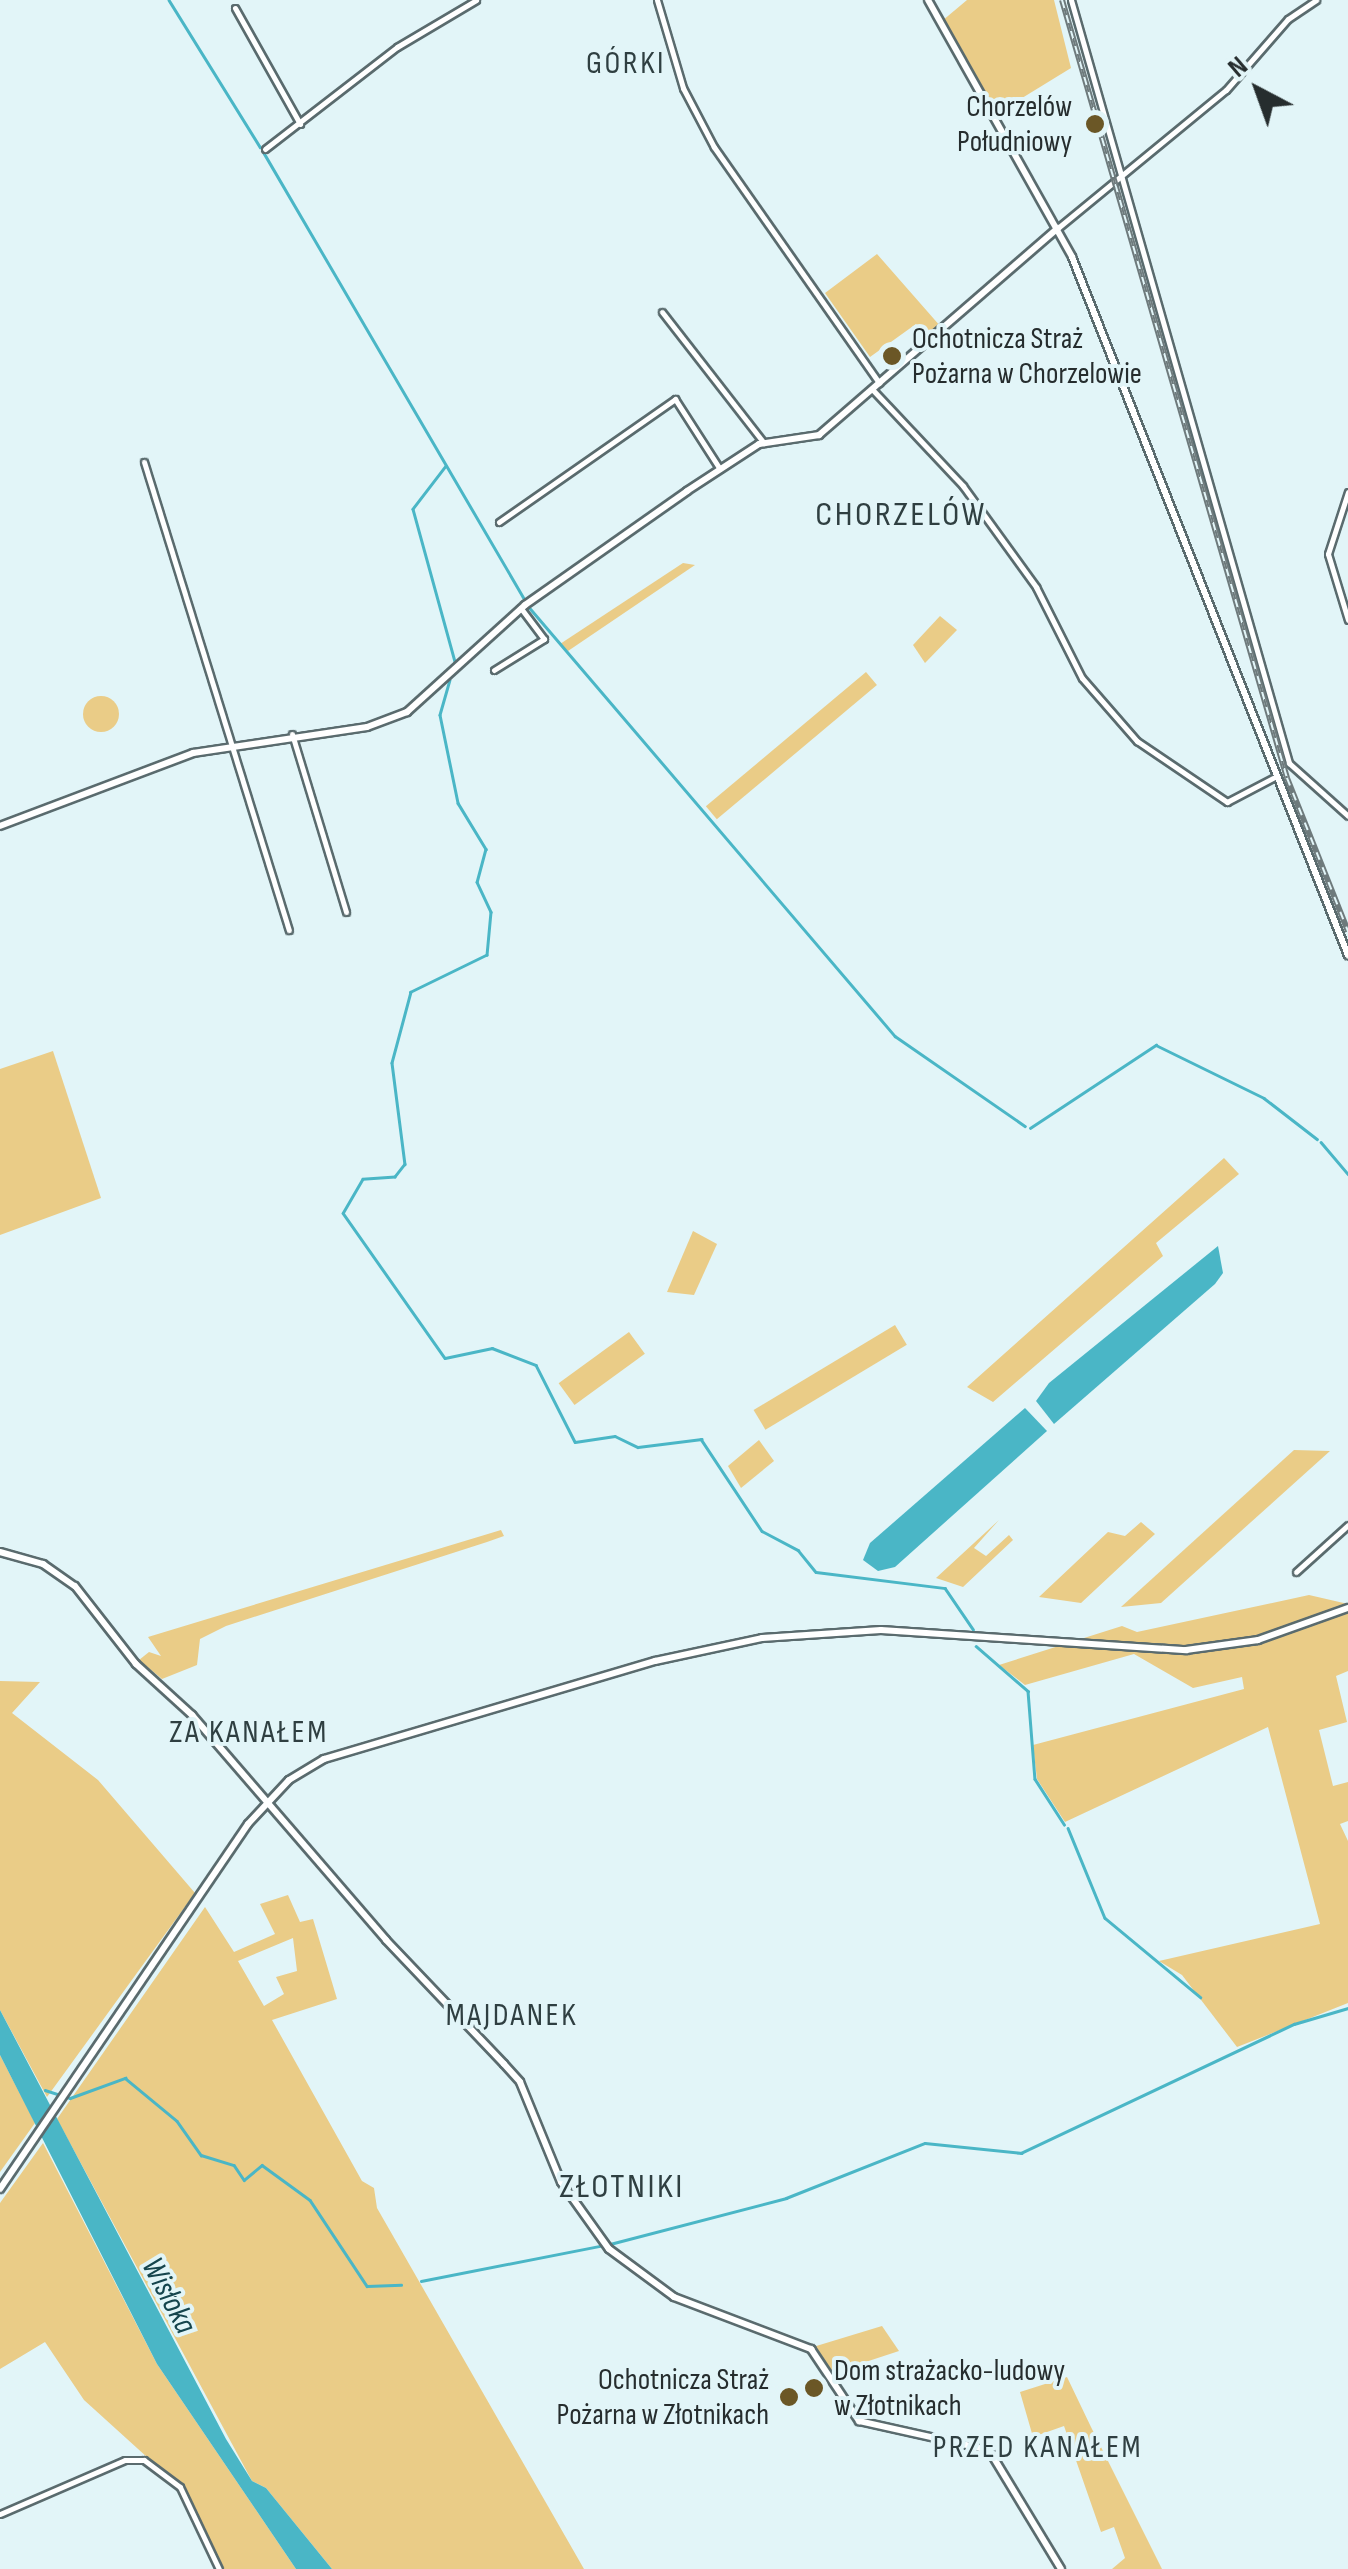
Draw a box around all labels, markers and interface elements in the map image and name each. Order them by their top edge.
north arrow [1208,40,1308,140]
district label: GÓRKI [586,45,666,83]
text: N [1222,50,1254,84]
place label: Chorzelów Południowy [957,89,1072,160]
marker: Chorzelów Południowy [1082,111,1108,137]
place label: Ochotnicza Straż Pożarna w Chorzelowie [912,321,1142,392]
marker: Ochotnicza Straż Pożarna w Chorzelowie [881,345,903,367]
district label: CHORZELÓW [815,494,987,536]
district label: ZA KANAŁEM [169,1714,329,1752]
district label: MAJDANEK [446,1997,578,2035]
district label: ZŁOTNIKI [559,2166,685,2208]
water label: Wisłoka [132,2251,204,2341]
place label: Dom strażacko-ludowy w Złotnikach [834,2353,1065,2424]
place label: Ochotnicza Straż Pożarna w Złotnikach [557,2362,769,2432]
marker: Dom strażacko-ludowy w Złotnikach [803,2377,825,2399]
marker: Ochotnicza Straż Pożarna w Złotnikach [778,2386,800,2408]
district label: PRZED KANAŁEM [933,2429,1143,2467]

